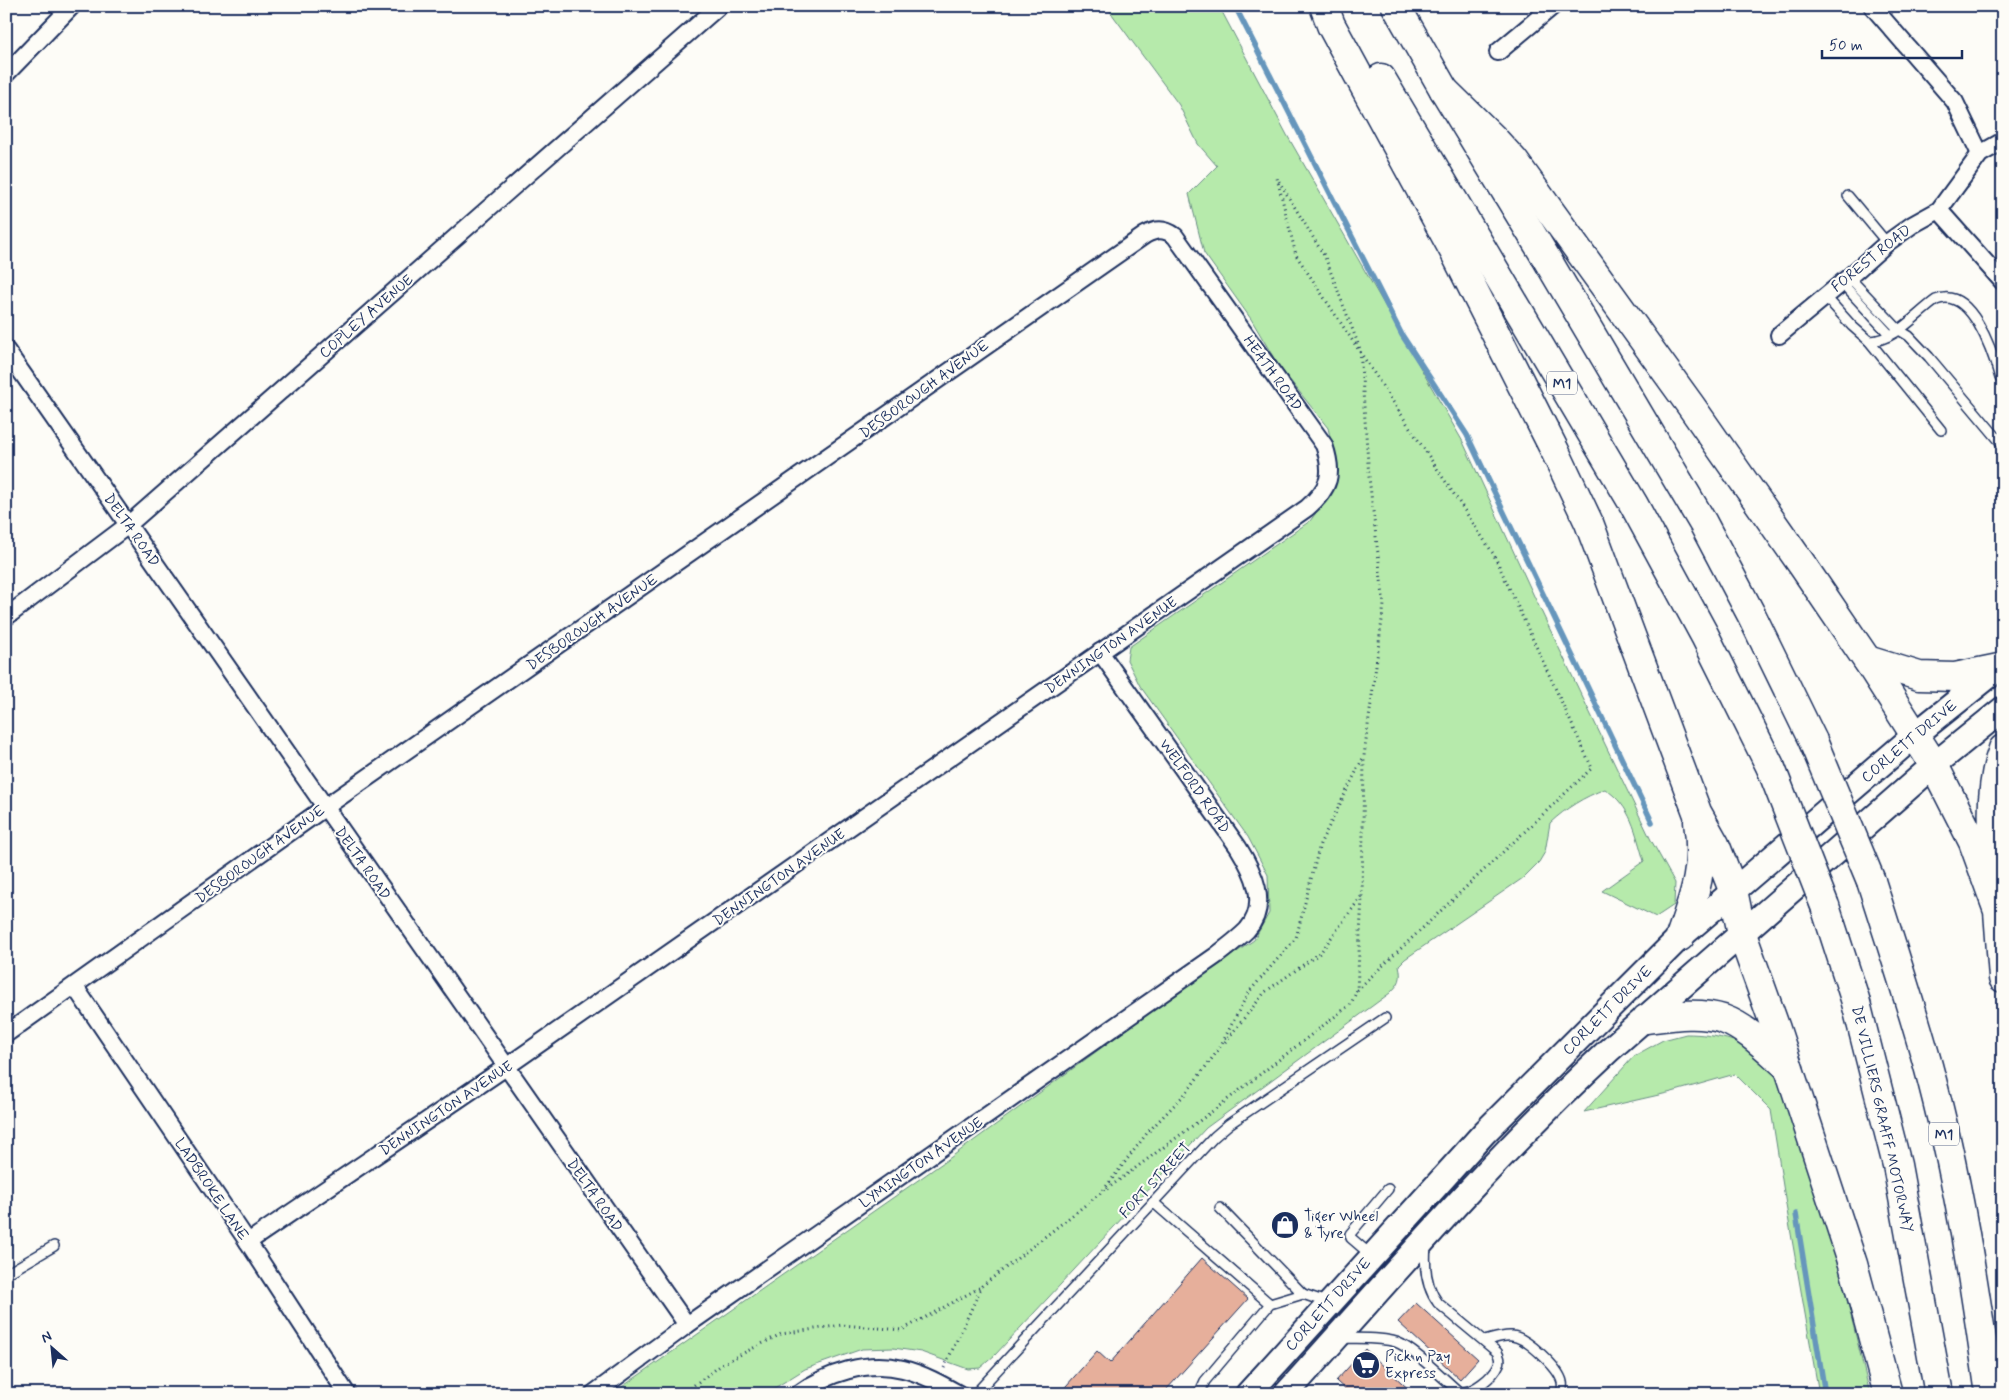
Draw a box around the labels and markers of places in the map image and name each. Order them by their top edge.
place label: Tiger Wheel & Tyre [1304,1207,1378,1244]
shop icon: Tiger Wheel & Tyre [1270,1210,1300,1240]
place label: Pick n Pay Express [1385,1347,1450,1384]
supermarket icon: Pick n Pay Express [1351,1350,1381,1380]

